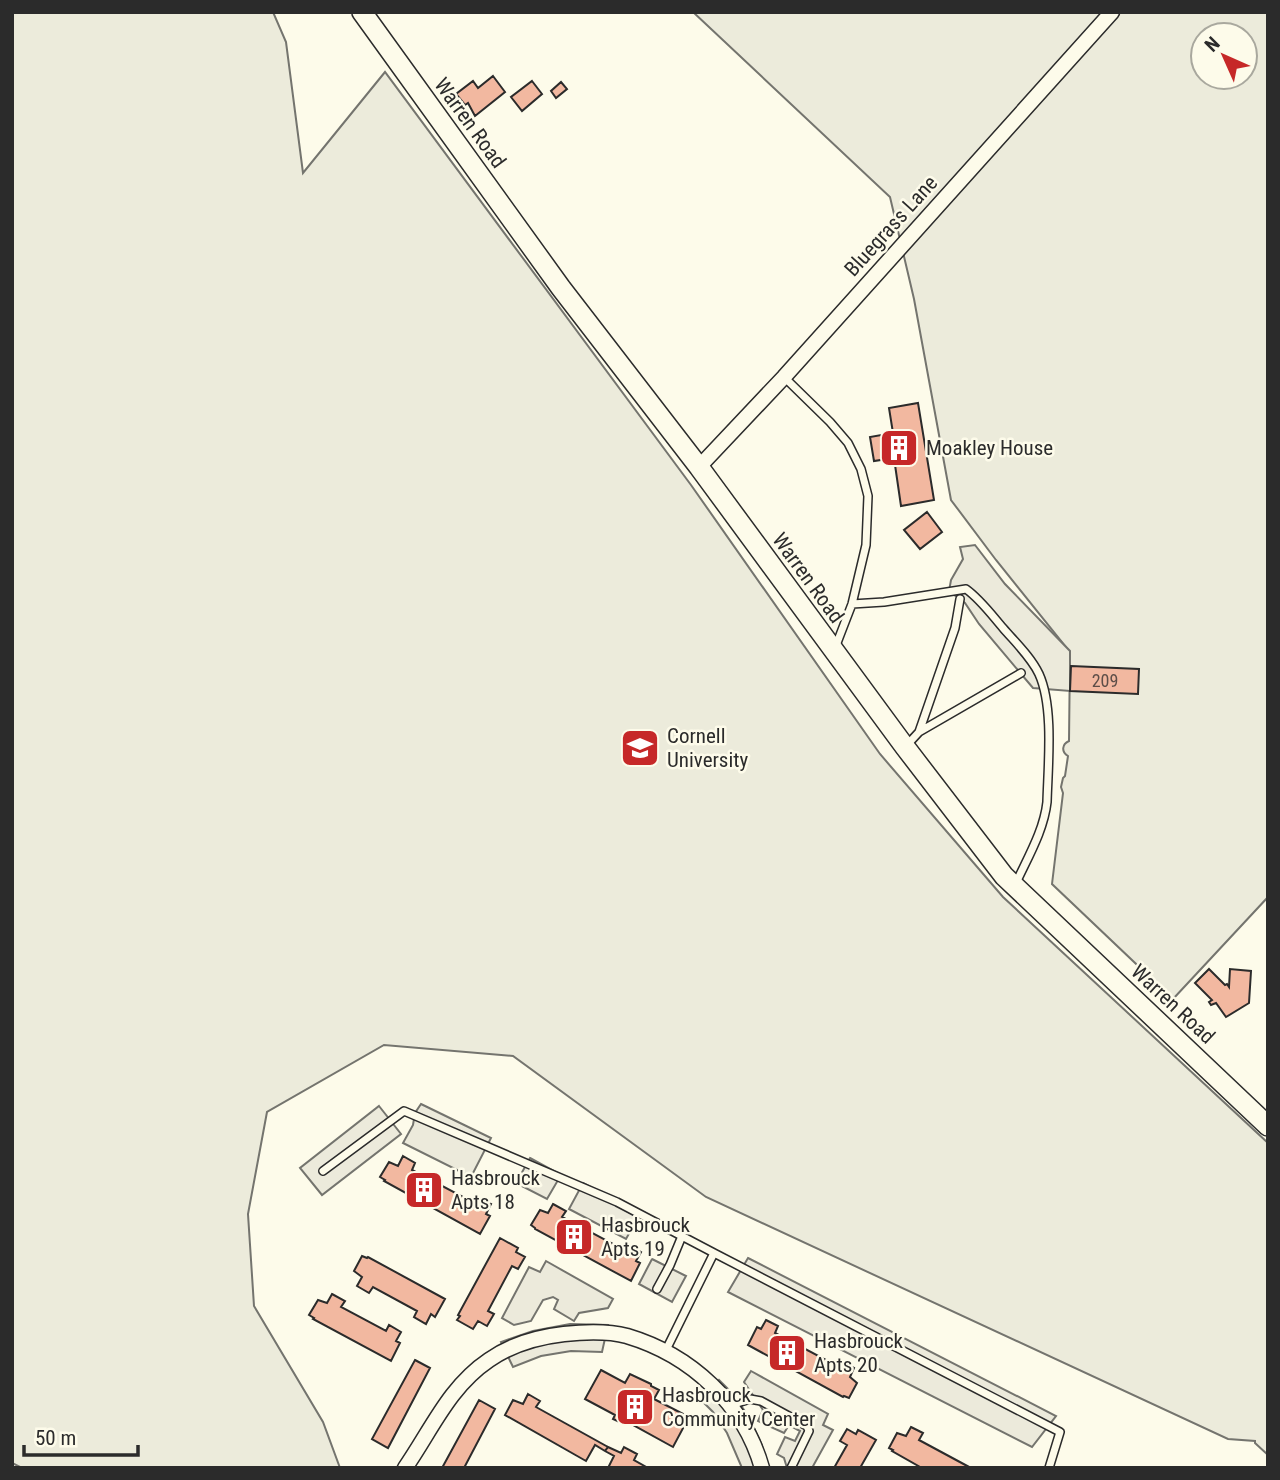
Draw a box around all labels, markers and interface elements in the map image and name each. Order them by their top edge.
north arrow [1189,21,1259,91]
text: N [1200,32,1225,57]
street label: Warren Road [429,73,511,173]
street label: Bluegrass Lane [840,171,942,281]
building icon: Moakley House [878,427,920,469]
place label: Moakley House [926,436,1053,460]
street label: Warren Road [767,528,849,628]
house number: 209 [1092,670,1118,691]
place label: Cornell University [667,724,748,772]
school or university icon: Cornell University [619,727,661,769]
street label: Warren Road [1126,959,1220,1049]
place label: Hasbrouck Apts 18 [451,1166,541,1214]
building icon: Hasbrouck Apts 18 [403,1169,445,1211]
place label: Hasbrouck Apts 19 [601,1213,691,1261]
building icon: Hasbrouck Apts 19 [553,1216,595,1258]
place label: Hasbrouck Apts 20 [814,1329,904,1377]
building icon: Hasbrouck Apts 20 [766,1332,808,1374]
place label: Hasbrouck Community Center [662,1383,815,1431]
building icon: Hasbrouck Community Center [614,1386,656,1428]
scale bar [24,1414,138,1458]
text: 50 m [35,1426,76,1450]

